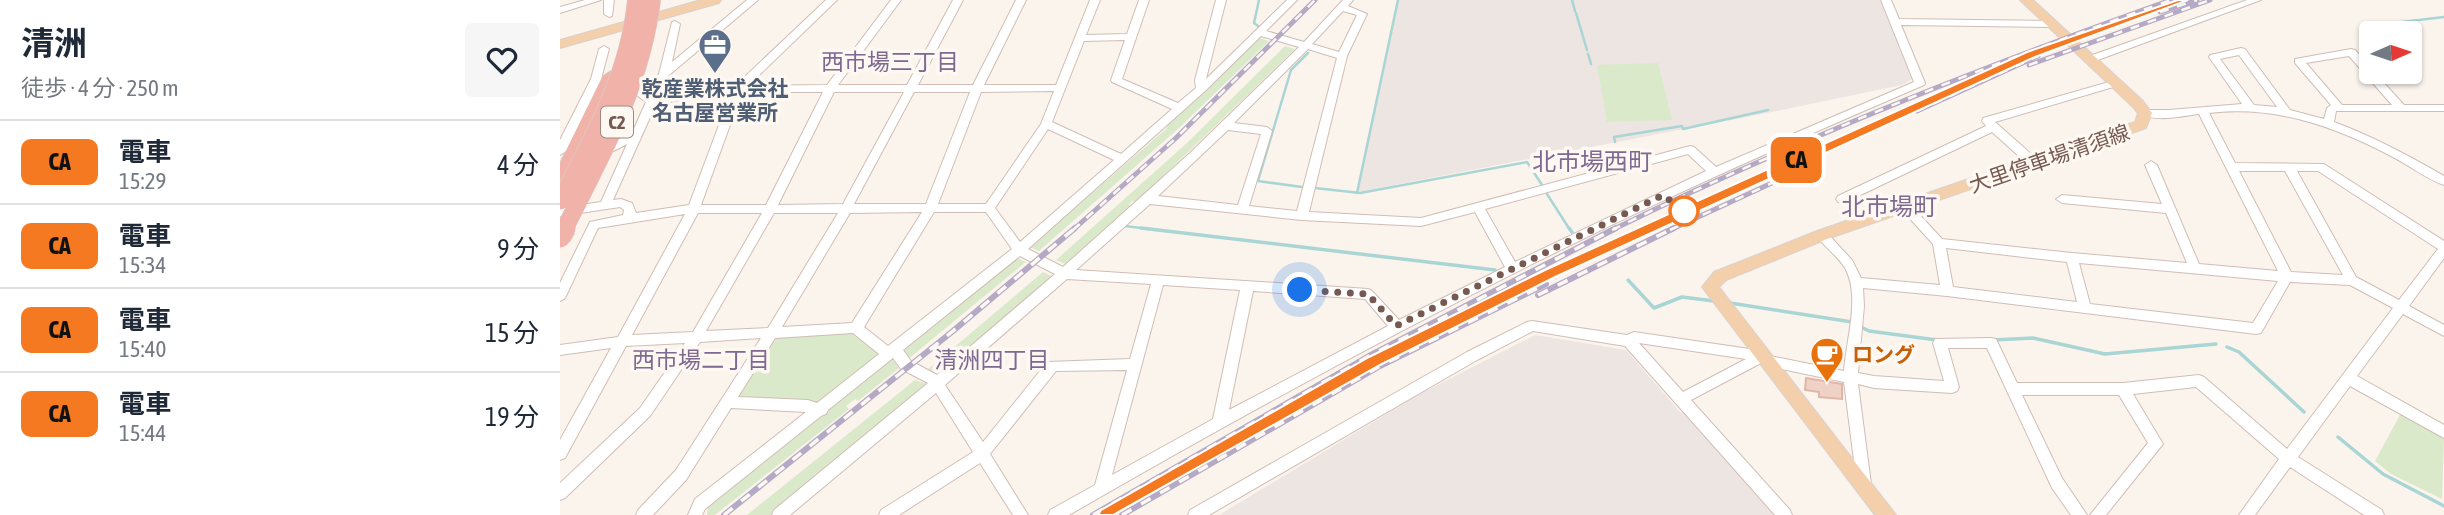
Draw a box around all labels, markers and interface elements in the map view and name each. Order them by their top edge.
north arrow [2359,21,2422,84]
map controls [2359,21,2422,84]
button: heart [465,23,539,97]
text: 清洲 [21,24,87,62]
office icon: 乾産業株式会社 名古屋営業所 [696,26,734,75]
district label: 西市場三丁目 [821,49,959,75]
text: 徒歩 · 4 分 · 250 m [21,75,179,101]
place label: 乾産業株式会社 名古屋営業所 [642,76,789,124]
road number: C2 [601,106,633,138]
street label: 大里停車場清須線 [1966,119,2132,197]
text: 電車 [119,137,171,167]
line badge: CA [1764,137,1828,183]
text: CA [1785,146,1807,173]
text: CA [48,148,71,175]
district label: 北市場西町 [1532,148,1652,175]
text: 4 分 [497,150,539,180]
text: 15:29 [119,168,166,194]
district label: 北市場町 [1841,193,1937,220]
unlabelled marker [1669,196,1699,226]
text: 電車 [119,221,171,251]
text: CA [48,232,71,259]
text: 9 分 [497,234,539,264]
text: 15:34 [119,252,166,278]
your location [1282,272,1317,307]
text: 電車 [119,305,171,335]
text: CA [48,316,71,343]
text: 15 分 [485,318,539,348]
cafe icon: ロング [1808,335,1846,384]
text: 15:40 [119,336,166,362]
place label: ロング [1852,342,1915,366]
district label: 西市場二丁目 [632,347,770,373]
district label: 清洲四丁目 [935,347,1050,373]
text: 電車 [119,389,171,419]
text: CA [48,400,71,427]
text: 19 分 [485,402,539,432]
text: 15:44 [119,420,166,446]

